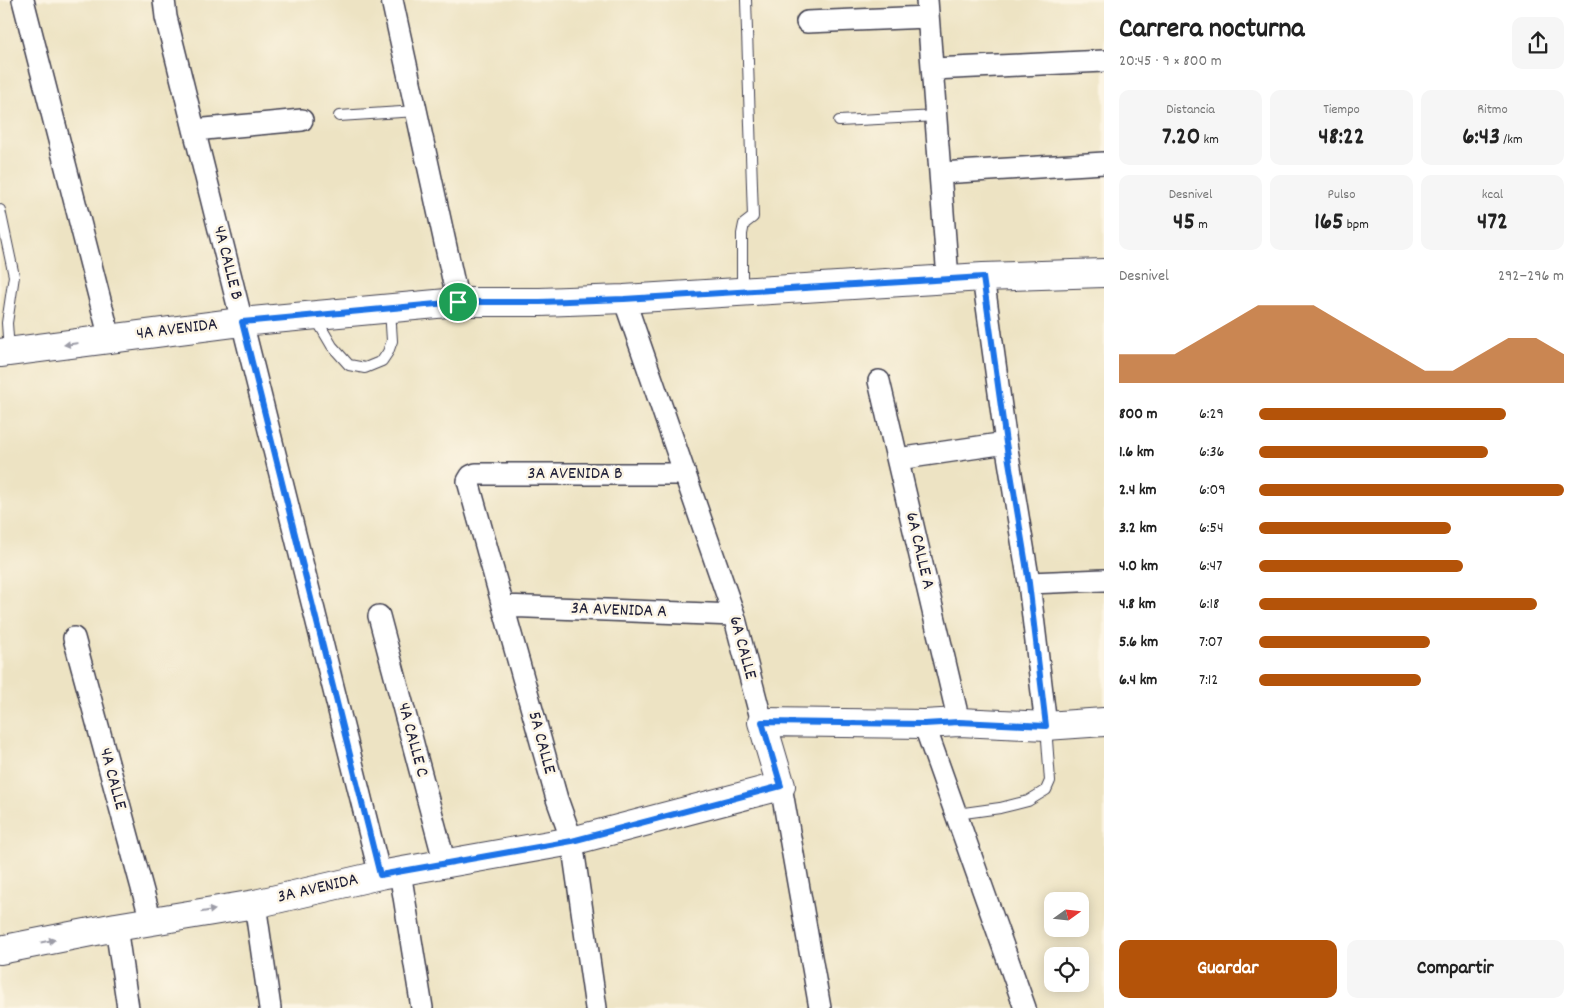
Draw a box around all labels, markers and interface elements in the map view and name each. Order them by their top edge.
text: Carrera nocturna [1119,11,1305,51]
button: share [1512,17,1564,69]
text: 20:45 · 9 × 800 m [1119,50,1222,73]
text: Distancia [1166,100,1215,120]
text: Tiempo [1323,100,1360,120]
text: Ritmo [1477,100,1508,120]
text: 7.20 [1162,120,1200,156]
text: 48:22 [1318,120,1365,156]
text: 6:43 [1462,120,1500,156]
text: km [1200,130,1219,150]
text: /km [1500,130,1523,150]
text: Desnivel [1169,185,1212,205]
text: Pulso [1328,185,1355,205]
text: kcal [1482,185,1503,205]
text: 45 [1173,205,1195,241]
text: 165 [1314,205,1343,241]
text: 472 [1477,205,1508,241]
text: m [1195,215,1208,235]
text: bpm [1343,215,1369,235]
street label: 4A CALLE B [206,223,248,303]
text: Desnivel [1119,265,1169,288]
text: 292–296 m [1498,265,1564,288]
pin [437,281,479,323]
icon: arrive [444,288,472,316]
street label: 4A AVENIDA [135,313,219,347]
one-way arrow [62,340,78,348]
text: 800 m [1119,403,1158,426]
text: 6:29 [1199,403,1224,426]
text: 1.6 km [1119,441,1154,464]
text: 6:36 [1199,441,1224,464]
street label: 3A AVENIDA B [528,462,622,487]
text: 2.4 km [1119,479,1157,502]
text: 6:09 [1199,479,1226,502]
street label: 6A CALLE A [898,510,940,592]
text: 3.2 km [1119,517,1157,540]
text: 6:54 [1199,517,1224,540]
text: 4.0 km [1119,555,1158,578]
text: 6:47 [1199,555,1222,578]
text: 4.8 km [1119,593,1156,616]
text: 6:18 [1199,593,1219,616]
street label: 3A AVENIDA A [571,597,668,625]
street label: 6A CALLE [722,614,762,682]
text: 5.6 km [1119,631,1158,654]
text: 7:07 [1199,631,1223,654]
text: 6.4 km [1119,669,1157,692]
text: 7:12 [1199,669,1218,692]
street label: 4A CALLE C [390,700,434,780]
street label: 5A CALLE [521,709,561,777]
street label: 4A CALLE [92,745,132,813]
street label: 3A AVENIDA [275,868,361,910]
north arrow [1044,892,1089,938]
map controls [1044,892,1089,992]
one-way arrow [200,907,216,915]
one-way arrow [40,936,56,944]
button: Guardar [1119,940,1337,998]
button: Compartir [1347,940,1564,998]
button: locate [1044,947,1089,992]

